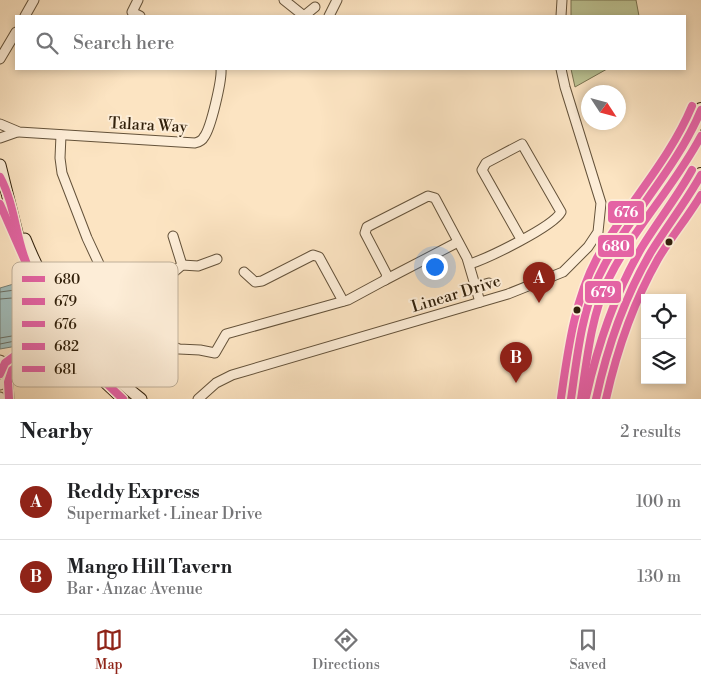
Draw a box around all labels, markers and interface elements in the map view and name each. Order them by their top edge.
search box [15,15,686,70]
icon: search [33,29,61,57]
text: Search here [73,31,174,55]
north arrow [581,85,626,130]
street label: Talara Way [108,113,188,137]
line badge: 676 [607,200,645,224]
text: 676 [614,204,638,222]
line badge: 680 [597,234,635,258]
unlabelled marker [664,237,674,247]
text: 680 [602,238,630,256]
your location [422,254,448,280]
legend [12,262,178,387]
pin: A [523,262,555,303]
text: 680 [54,271,80,289]
street label: Linear Drive [409,271,503,317]
line badge: 679 [584,280,622,304]
text: 679 [590,284,616,302]
text: 679 [54,293,77,311]
map controls [641,294,686,384]
button: locate [641,294,686,339]
unlabelled marker [572,305,582,315]
text: 676 [54,316,77,334]
text: 682 [54,338,79,356]
button: layers [641,339,686,384]
pin: B [500,342,532,383]
text: 681 [54,361,77,379]
text: Nearby [20,419,93,445]
text: 2 results [620,422,681,442]
text: Reddy Express [67,480,200,504]
text: A [30,492,42,512]
text: 100 m [636,492,681,512]
text: Supermarket · Linear Drive [67,504,262,524]
text: Mango Hill Tavern [67,555,232,579]
text: B [30,567,42,587]
text: 130 m [637,567,681,587]
text: Bar · Anzac Avenue [67,579,203,599]
tab: Map [95,626,123,674]
tab: Directions [312,626,380,674]
tab: Saved [569,626,606,674]

